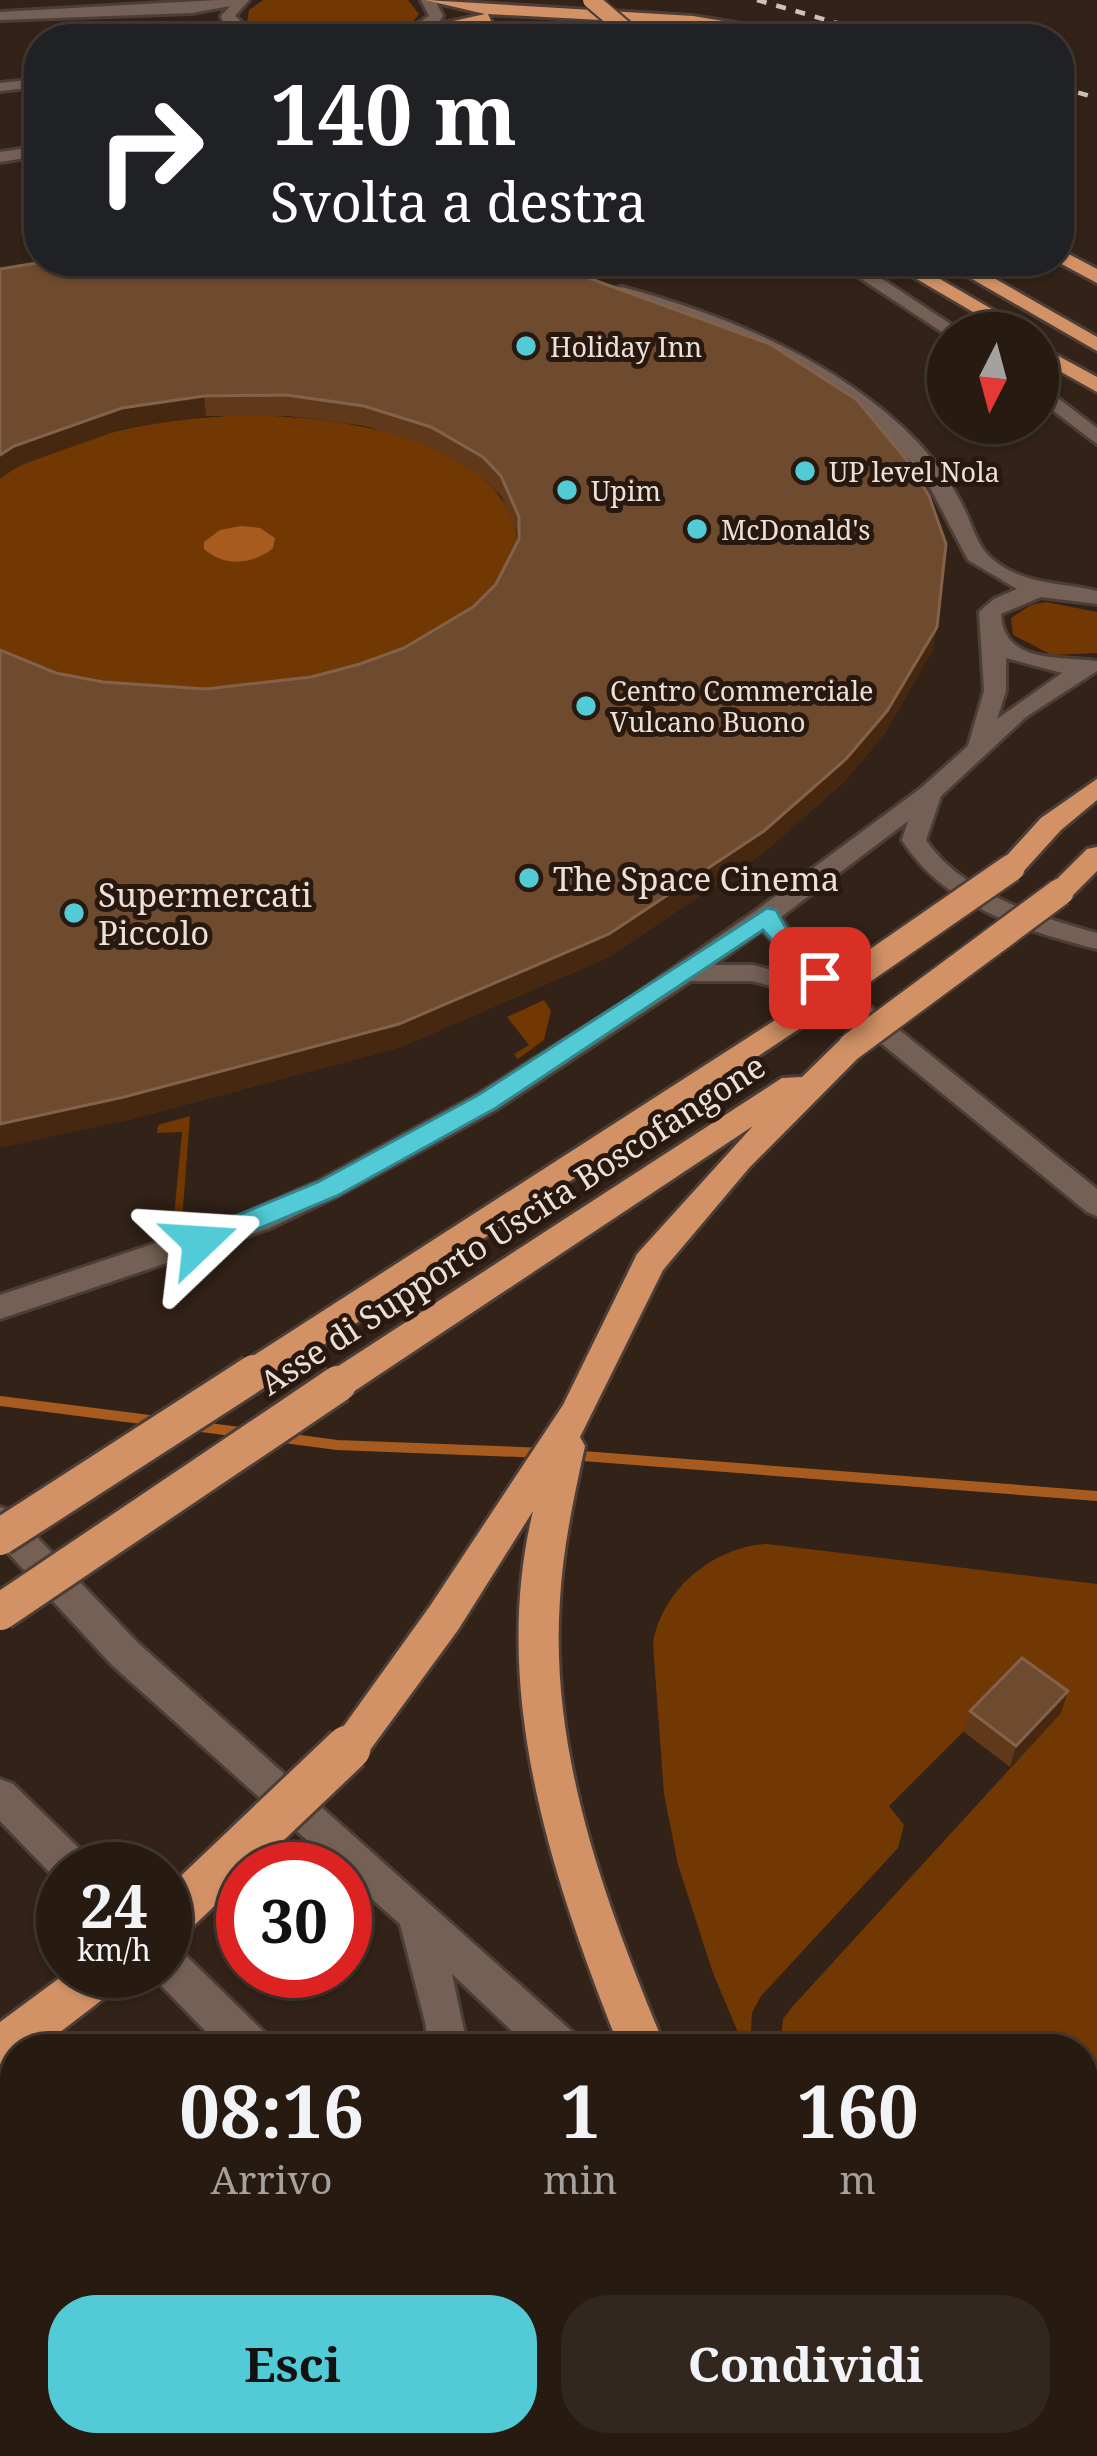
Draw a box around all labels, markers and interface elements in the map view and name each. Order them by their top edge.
text: 140 m [270,55,517,170]
icon: right [72,72,228,228]
text: Svolta a destra [270,164,647,238]
north arrow [927,312,1059,444]
map controls [927,312,1059,444]
place label: Holiday Inn [550,328,702,365]
marker: Holiday Inn [513,333,539,359]
place label: UP level Nola [829,453,1000,490]
marker: UP level Nola [792,458,818,484]
place label: Upim [591,472,661,509]
marker: Upim [554,477,580,503]
place label: McDonald's [721,511,871,548]
marker: McDonald's [684,516,710,542]
place label: Centro Commerciale Vulcano Buono [610,672,874,740]
marker: Centro Commerciale Vulcano Buono [573,693,599,719]
place label: The Space Cinema [553,856,839,901]
marker: The Space Cinema [516,865,542,891]
place label: Supermercati Piccolo [98,872,312,955]
marker: Supermercati Piccolo [61,900,87,926]
pin [769,927,871,1029]
icon: arrive [787,945,853,1011]
street label: Asse di Supporto Uscita Boscofangone [250,1043,774,1405]
position arrow [137,1179,263,1305]
speed limit sign: 30 [216,1842,372,1998]
text: 24 [80,1864,148,1946]
text: km/h [77,1929,151,1970]
text: 08:16 [179,2061,364,2159]
text: 1 [560,2061,601,2159]
text: 160 [797,2061,919,2159]
text: Arrivo [211,2152,332,2205]
text: min [543,2152,618,2205]
text: m [839,2152,876,2205]
button: Esci [48,2295,537,2433]
button: Condividi [561,2295,1050,2433]

